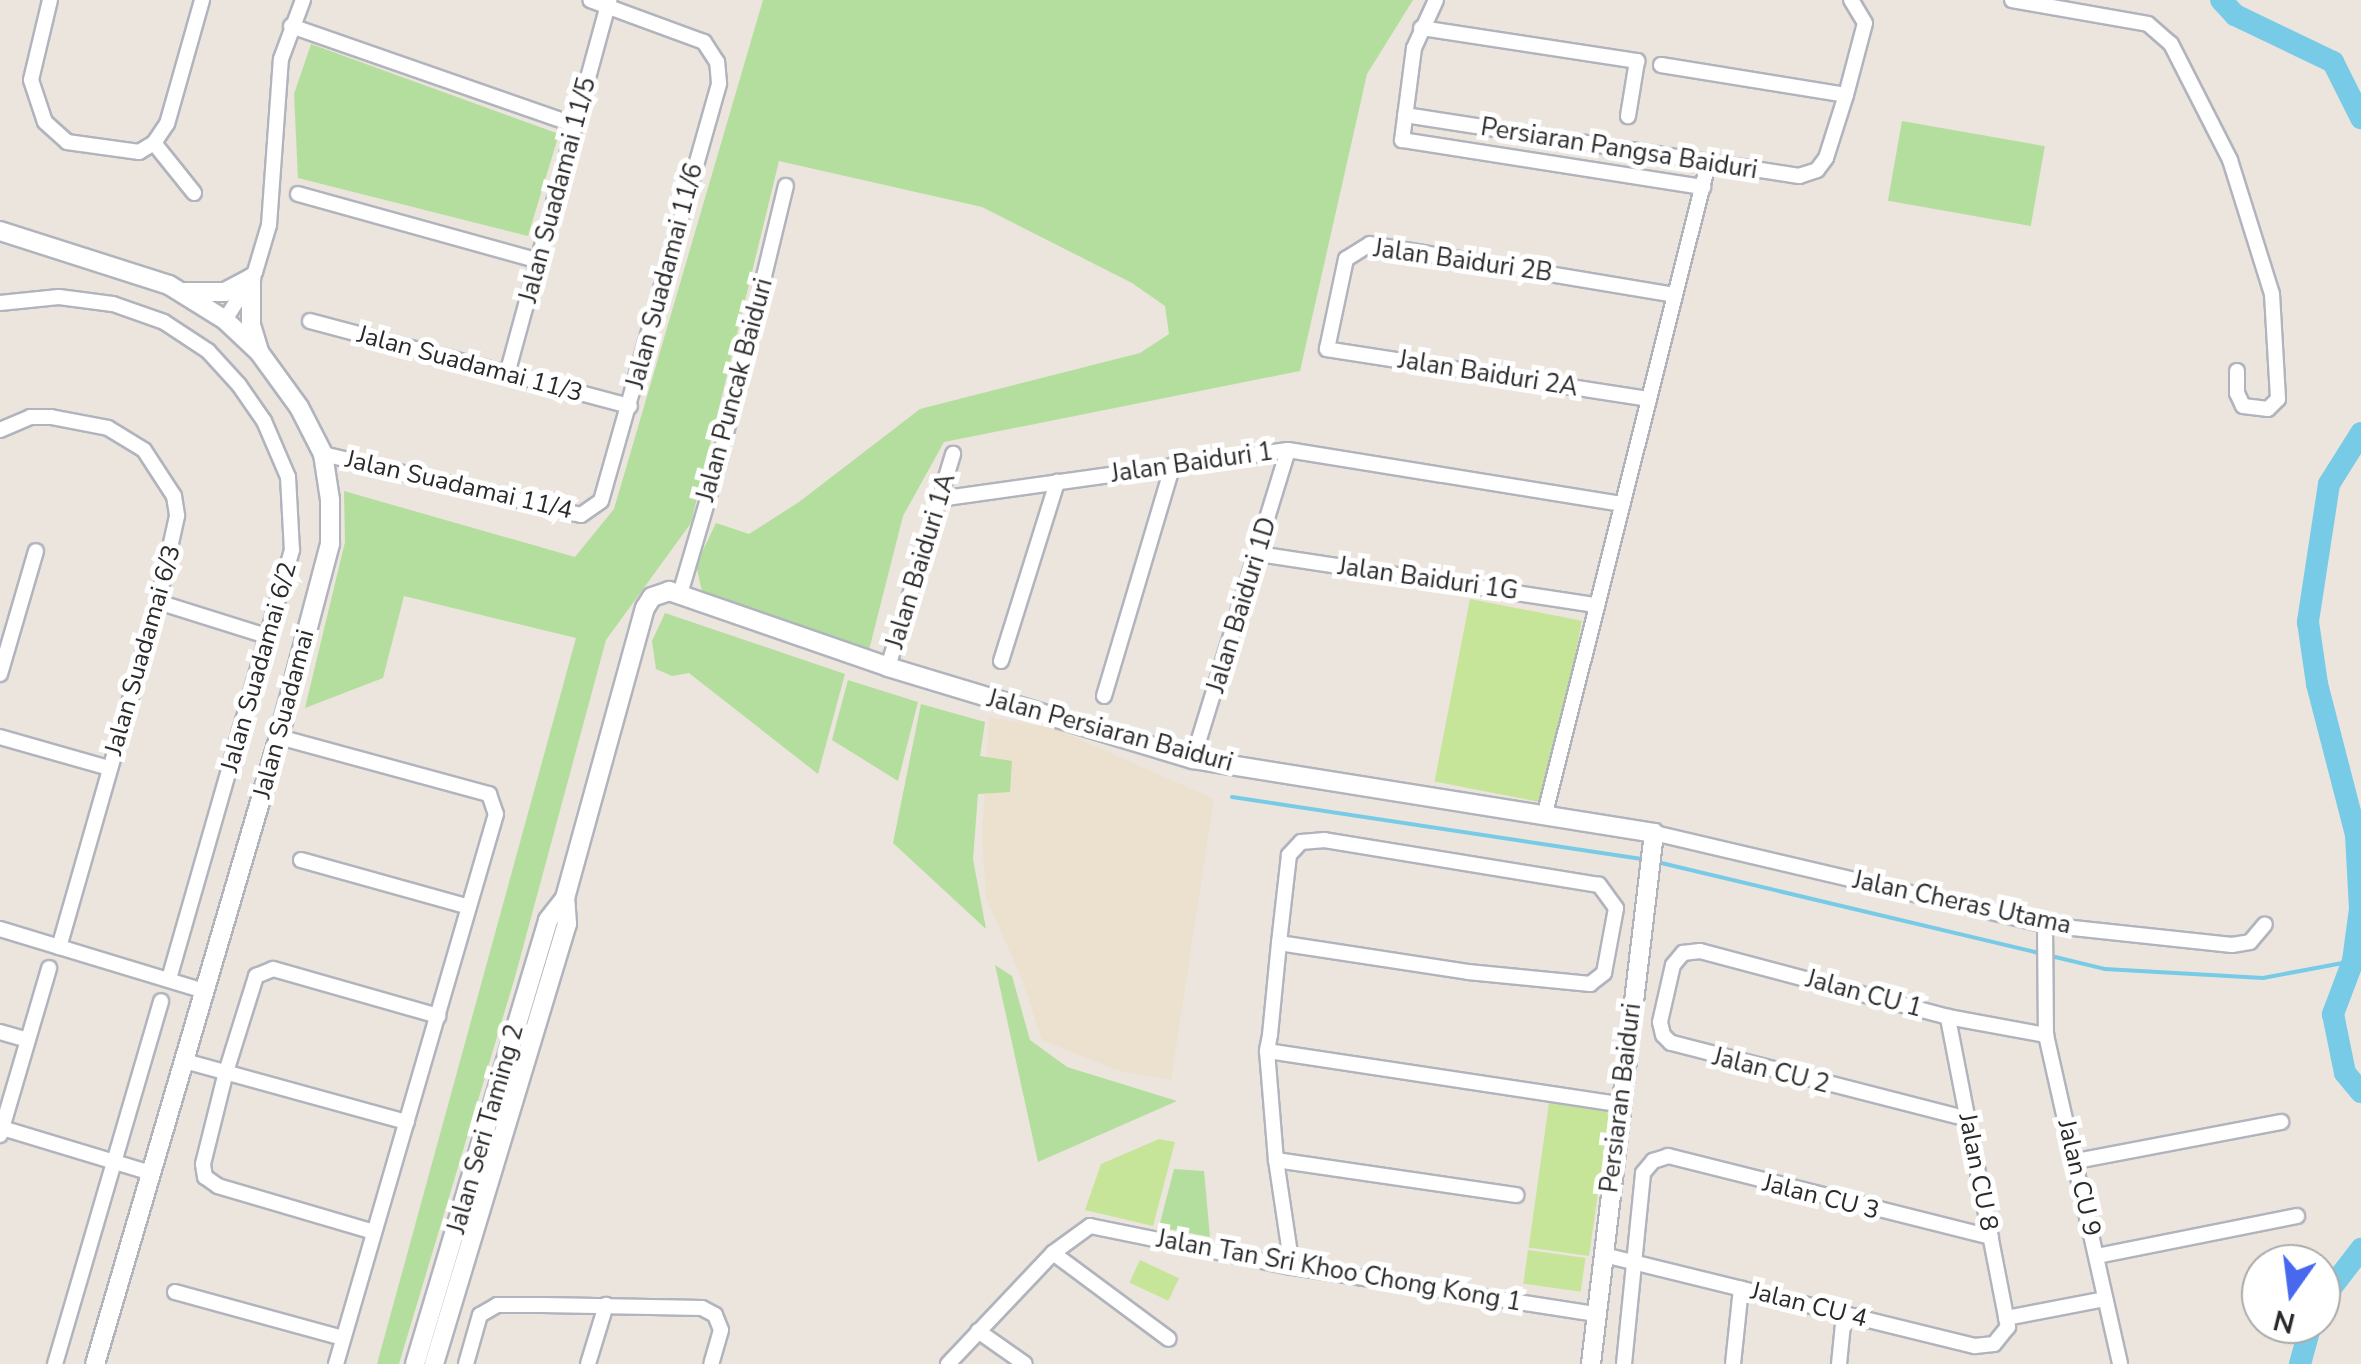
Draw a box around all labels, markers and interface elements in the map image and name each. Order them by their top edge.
street label: Jalan Suadamai 11/5 [513,74,603,306]
street label: Persiaran Pangsa Baiduri [1479,112,1759,186]
street label: Jalan Suadamai 11/6 [620,160,710,392]
street label: Jalan Baiduri 2B [1372,234,1554,288]
street label: Jalan Puncak Baiduri [691,275,779,505]
street label: Jalan Suadamai 11/3 [354,319,586,409]
street label: Jalan Baiduri 2A [1396,345,1580,403]
street label: Jalan Baiduri 1 [1109,437,1275,489]
street label: Jalan Suadamai 11/4 [343,444,575,526]
street label: Jalan Baiduri 1A [880,470,962,652]
street label: Jalan Baiduri 1D [1201,514,1283,696]
street label: Jalan Suadamai 6/3 [99,542,187,758]
street label: Jalan Baiduri 1G [1336,552,1520,606]
street label: Jalan Suadamai 6/2 [215,559,303,775]
street label: Jalan Suadamai [247,626,321,802]
street label: Jalan Persiaran Baiduri [984,684,1236,778]
street label: Jalan Cheras Utama [1850,865,2074,941]
street label: Jalan CU 1 [1803,964,1925,1024]
street label: Persiaran Baiduri [1595,1002,1647,1194]
street label: Jalan Seri Taming 2 [442,1021,530,1237]
street label: Jalan CU 2 [1710,1042,1832,1100]
street label: Jalan CU 8 [1952,1111,2004,1233]
street label: Jalan CU 9 [2051,1117,2107,1239]
street label: Jalan CU 3 [1760,1168,1882,1226]
street label: Jalan Tan Sri Khoo Chong Kong 1 [1154,1224,1524,1318]
north arrow [2241,1244,2341,1344]
street label: Jalan CU 4 [1748,1276,1870,1334]
text: N [2269,1300,2299,1342]

